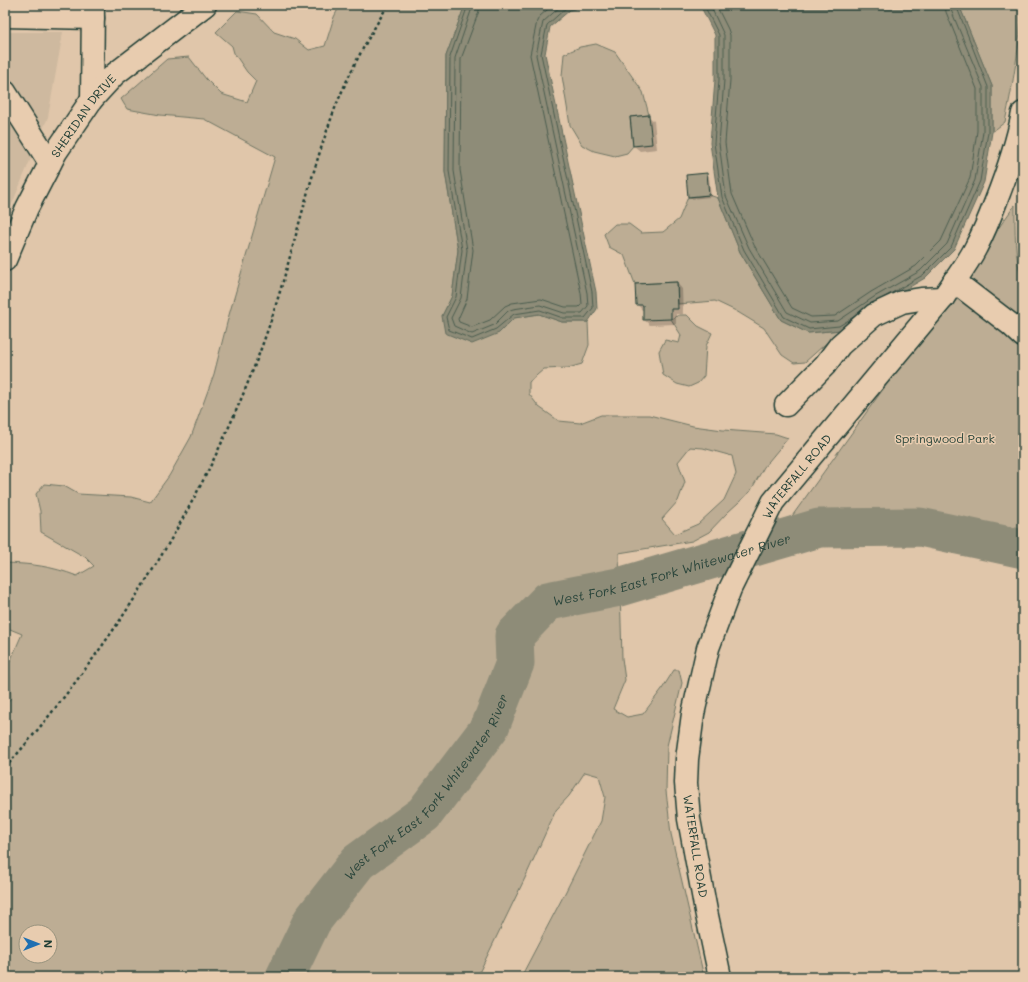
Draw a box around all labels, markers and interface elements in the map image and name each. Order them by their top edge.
street label: SHERIDAN DRIVE [47,70,119,160]
street label: WATERFALL ROAD [758,430,835,521]
park label: Springwood Park [895,430,995,446]
water label: West Fork East Fork Whitewater River [551,528,793,608]
water label: West Fork East Fork Whitewater River [339,691,511,883]
street label: WATERFALL ROAD [680,793,712,899]
north arrow [18,924,58,964]
text: N [41,940,56,948]

